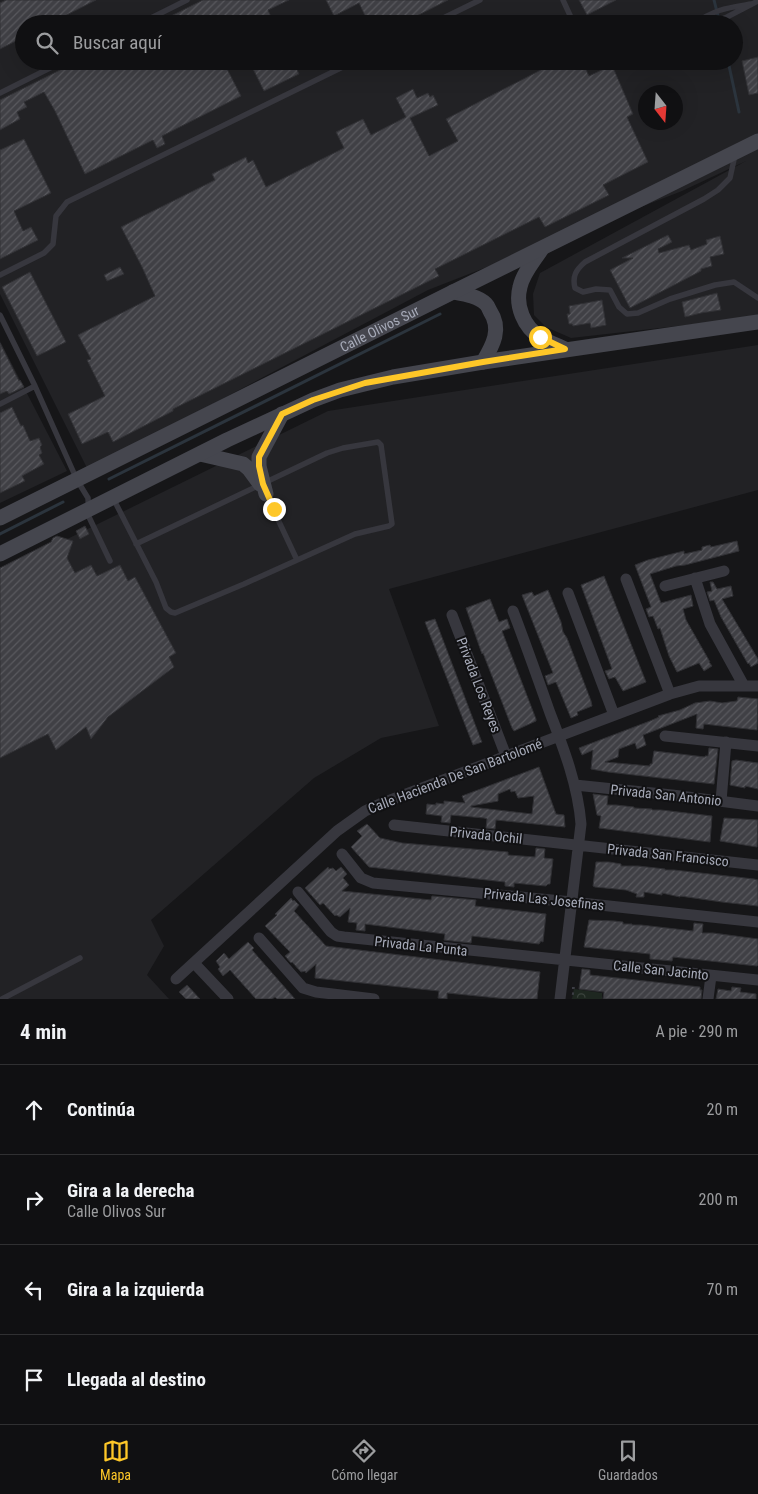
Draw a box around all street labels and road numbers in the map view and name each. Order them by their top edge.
street label: Calle Olivos Sur [337,302,422,355]
street label: Privada Los Reyes [454,635,504,735]
street label: Calle Hacienda De San Bartolomé [366,735,545,817]
street label: Privada San Antonio [610,781,722,809]
street label: Privada Ochil [449,823,523,847]
street label: Privada San Francisco [606,841,730,869]
street label: Privada Las Josefinas [483,885,605,913]
street label: Privada La Punta [374,933,468,959]
street label: Calle San Jacinto [613,957,709,983]

